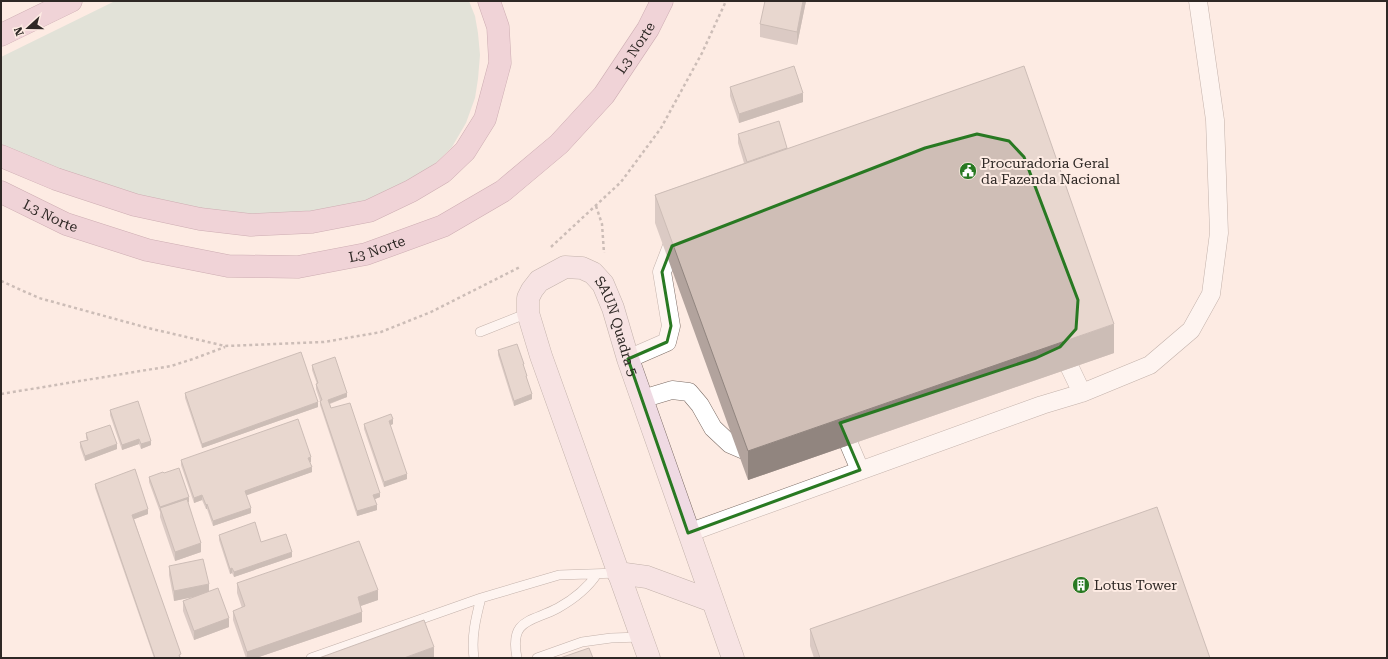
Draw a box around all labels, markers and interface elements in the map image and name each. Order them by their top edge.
north arrow [8,8,48,48]
street label: L3 Norte [613,19,658,77]
text: N [11,25,27,38]
place label: Procuradoria Geral da Fazenda Nacional [981,155,1121,187]
public building icon: Procuradoria Geral da Fazenda Nacional [958,161,978,181]
street label: L3 Norte [21,196,80,235]
street label: L3 Norte [347,232,407,265]
street label: SAUN Quadra 5 [592,273,641,379]
building icon: Lotus Tower [1071,575,1091,595]
place label: Lotus Tower [1094,577,1177,593]

